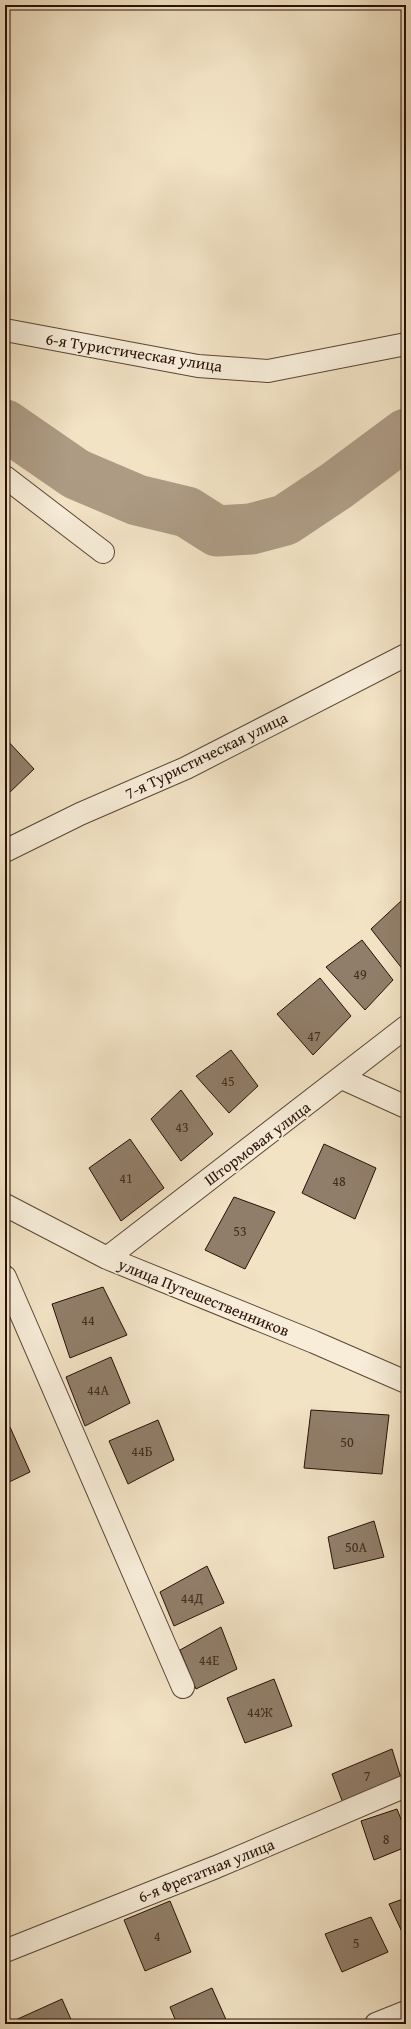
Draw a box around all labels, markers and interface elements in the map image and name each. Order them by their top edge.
street label: 6-я Туристическая улица [44,326,224,378]
street label: 7-я Туристическая улица [121,705,292,805]
house number: 49 [353,964,367,984]
house number: 47 [307,1026,321,1046]
house number: 45 [221,1071,235,1091]
street label: Штормовая улица [199,1095,316,1191]
house number: 43 [175,1117,189,1137]
house number: 41 [119,1168,133,1188]
house number: 48 [332,1171,346,1191]
house number: 53 [233,1221,247,1241]
street label: улица Путешественников [114,1251,293,1342]
house number: 44 [81,1310,95,1330]
house number: 44А [87,1380,109,1400]
house number: 50 [340,1432,354,1452]
house number: 44Б [131,1441,153,1461]
house number: 50А [345,1537,367,1557]
house number: 44Д [181,1588,203,1608]
house number: 44Е [199,1650,219,1670]
house number: 44Ж [247,1702,274,1722]
house number: 7 [364,1766,371,1786]
house number: 8 [383,1829,390,1849]
street label: 6-я Фрегатная улица [134,1832,278,1908]
house number: 4 [154,1926,161,1946]
house number: 5 [353,1933,359,1953]

